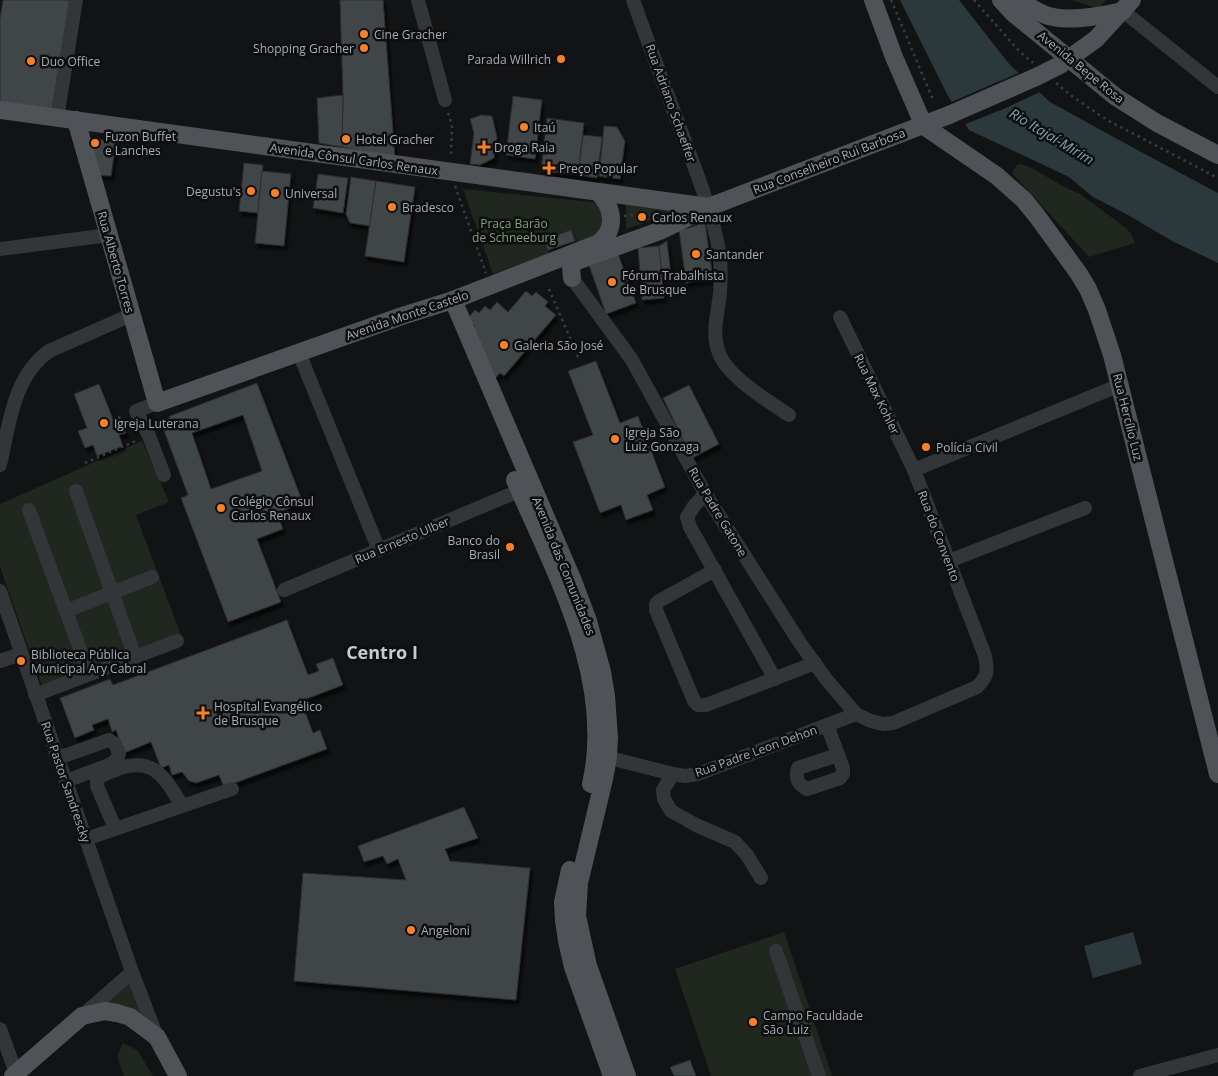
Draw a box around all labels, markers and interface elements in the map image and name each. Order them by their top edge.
place label: Cine Gracher [374,26,447,43]
street label: Avenida Bepe Rosa [1034,27,1128,107]
marker: Cine Gracher [358,28,370,40]
place label: Shopping Gracher [253,40,354,57]
marker: Shopping Gracher [358,42,370,54]
street label: Rua Adriano Schaeffer [642,42,700,165]
place label: Parada Willrich [467,51,551,68]
place label: Duo Office [41,53,101,70]
marker: Parada Willrich [555,53,567,65]
marker: Duo Office [25,55,37,67]
water label: Rio Itajaí-Mirim [1006,103,1098,169]
place label: Itaú [534,119,556,136]
marker: Itaú [518,121,530,133]
street label: Rua Conselheiro Rui Barbosa [750,124,908,198]
place label: Fuzon Buffet e Lanches [105,128,176,159]
place label: Hotel Gracher [356,131,434,148]
marker: Hotel Gracher [340,133,352,145]
marker: Fuzon Buffet e Lanches [89,137,101,149]
street label: Avenida Cônsul Carlos Renaux [269,139,440,179]
place label: Droga Raia [494,139,555,156]
marker: Droga Raia [478,141,490,153]
place label: Preço Popular [559,160,638,177]
marker: Preço Popular [543,162,555,174]
place label: Degustu's [186,183,241,200]
marker: Degustu's [245,185,257,197]
place label: Universal [285,185,337,202]
marker: Universal [269,187,281,199]
place label: Bradesco [402,199,454,216]
marker: Bradesco [386,201,398,213]
street label: Rua Alberto Torres [93,209,139,315]
place label: Carlos Renaux [652,209,733,226]
marker: Carlos Renaux [636,211,648,223]
park label: Praça Barão de Schneeburg [472,215,556,246]
place label: Santander [706,246,764,263]
marker: Santander [690,248,702,260]
place label: Fórum Trabalhista de Brusque [622,267,724,298]
marker: Fórum Trabalhista de Brusque [606,276,618,288]
street label: Avenida Monte Castelo [343,286,471,344]
place label: Galeria São José [514,337,604,354]
marker: Galeria São José [498,339,510,351]
street label: Rua Max Kohler [850,351,904,437]
street label: Rua Hercílio Luz [1109,372,1147,463]
place label: Igreja Luterana [114,415,199,432]
marker: Igreja Luterana [98,417,110,429]
place label: Igreja São Luiz Gonzaga [625,424,699,455]
marker: Igreja São Luiz Gonzaga [609,433,621,445]
place label: Polícia Civil [936,439,998,456]
marker: Polícia Civil [920,441,932,453]
street label: Rua Padre Gatone [685,464,752,560]
street label: Rua do Convento [914,488,964,584]
place label: Colégio Cônsul Carlos Renaux [231,493,314,524]
street label: Avenida das Comunidades [528,494,600,638]
marker: Colégio Cônsul Carlos Renaux [215,502,227,514]
street label: Rua Ernesto Ulber [352,512,452,568]
place label: Banco do Brasil [448,532,500,563]
marker: Banco do Brasil [504,541,516,553]
district label: Centro I [346,640,418,664]
place label: Biblioteca Pública Municipal Ary Cabral [31,646,146,677]
marker: Biblioteca Pública Municipal Ary Cabral [15,655,27,667]
place label: Hospital Evangélico de Brusque [214,698,322,729]
marker: Hospital Evangélico de Brusque [196,706,210,720]
street label: Rua Pastor Sandrescky [37,719,95,846]
street label: Rua Padre Leon Dehon [693,721,819,781]
place label: Angeloni [421,922,470,939]
marker: Angeloni [405,924,417,936]
place label: Campo Faculdade São Luiz [763,1007,863,1038]
marker: Campo Faculdade São Luiz [747,1016,759,1028]

